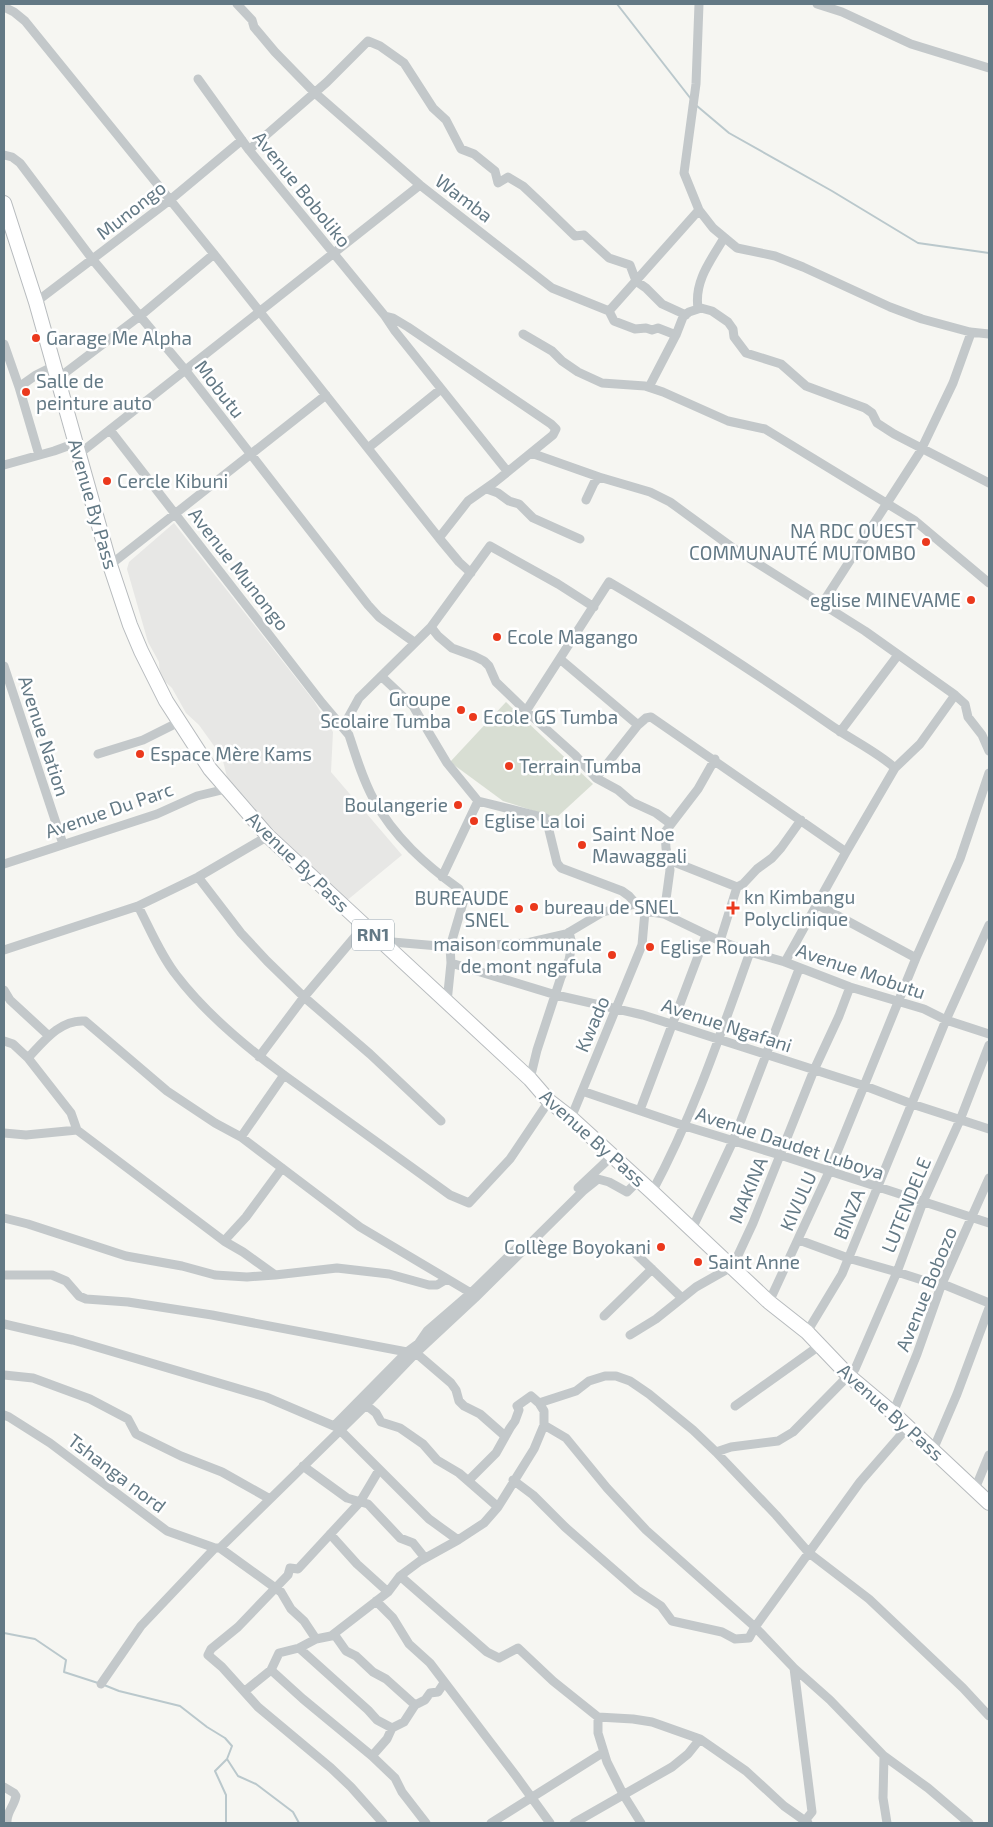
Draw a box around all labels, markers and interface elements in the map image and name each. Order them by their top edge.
street label: Avenue Boboliko [249,126,356,251]
street label: Wamba [431,169,498,227]
street label: Munongo [91,175,170,244]
place label: Garage Me Alpha [46,326,192,349]
marker: Garage Me Alpha [30,332,42,344]
street label: Mobutu [191,355,250,422]
place label: Salle de peinture auto [36,369,152,414]
marker: Salle de peinture auto [20,386,32,398]
street label: Avenue By Pass [64,436,123,572]
place label: Cercle Kibuni [117,469,228,492]
marker: Cercle Kibuni [101,475,113,487]
street label: Avenue Munongo [184,503,295,635]
place label: NA RDC OUEST COMMUNAUTÉ MUTOMBO [689,519,916,564]
marker: NA RDC OUEST COMMUNAUTÉ MUTOMBO [920,536,932,548]
place label: eglise MINEVAME [810,588,961,611]
marker: eglise MINEVAME [965,594,977,606]
place label: Ecole Magango [507,625,638,648]
marker: Ecole Magango [491,631,503,643]
street label: Avenue Nation [14,673,75,799]
place label: Groupe Scolaire Tumba [320,687,451,732]
marker: Groupe Scolaire Tumba [455,704,467,716]
place label: Ecole GS Tumba [483,705,618,728]
marker: Ecole GS Tumba [467,711,479,723]
place label: Espace Mère Kams [150,742,312,765]
marker: Espace Mère Kams [134,748,146,760]
place label: Terrain Tumba [519,754,641,777]
marker: Terrain Tumba [503,760,515,772]
street label: Avenue Du Parc [42,777,176,842]
place label: Boulangerie [344,793,448,816]
marker: Boulangerie [452,799,464,811]
street label: Avenue By Pass [242,807,355,917]
place label: Eglise La loi [484,809,585,832]
marker: Eglise La loi [468,815,480,827]
place label: Saint Noe Mawaggali [592,822,687,867]
marker: Saint Noe Mawaggali [576,839,588,851]
place label: kn Kimbangu Polyclinique [744,885,855,930]
place label: BUREAUDE SNEL [415,886,509,931]
place label: bureau de SNEL [544,895,679,918]
marker: bureau de SNEL [528,901,540,913]
marker: kn Kimbangu Polyclinique [726,901,740,915]
marker: BUREAUDE SNEL [513,903,525,915]
road number: RN1 [352,920,394,950]
place label: maison communale de mont ngafula [433,932,602,977]
place label: Eglise Rouah [660,935,770,958]
street label: Avenue Mobutu [794,938,929,1003]
marker: Eglise Rouah [644,941,656,953]
marker: maison communale de mont ngafula [606,949,618,961]
street label: Kwado [570,992,614,1055]
street label: Avenue Ngafani [659,993,795,1056]
street label: Avenue By Pass [536,1084,651,1191]
street label: Avenue Daudet Luboya [693,1101,887,1184]
street label: MAKINA [723,1153,772,1226]
street label: LUTENDELE [876,1154,935,1256]
street label: KIVULU [774,1168,821,1234]
street label: BINZA [828,1185,869,1243]
street label: Avenue Bobozo [890,1223,961,1355]
place label: Collège Boyokani [504,1235,651,1258]
marker: Collège Boyokani [655,1241,667,1253]
place label: Saint Anne [708,1250,800,1273]
marker: Saint Anne [692,1256,704,1268]
street label: Avenue By Pass [834,1358,949,1465]
street label: Tshanga nord [64,1428,171,1517]

